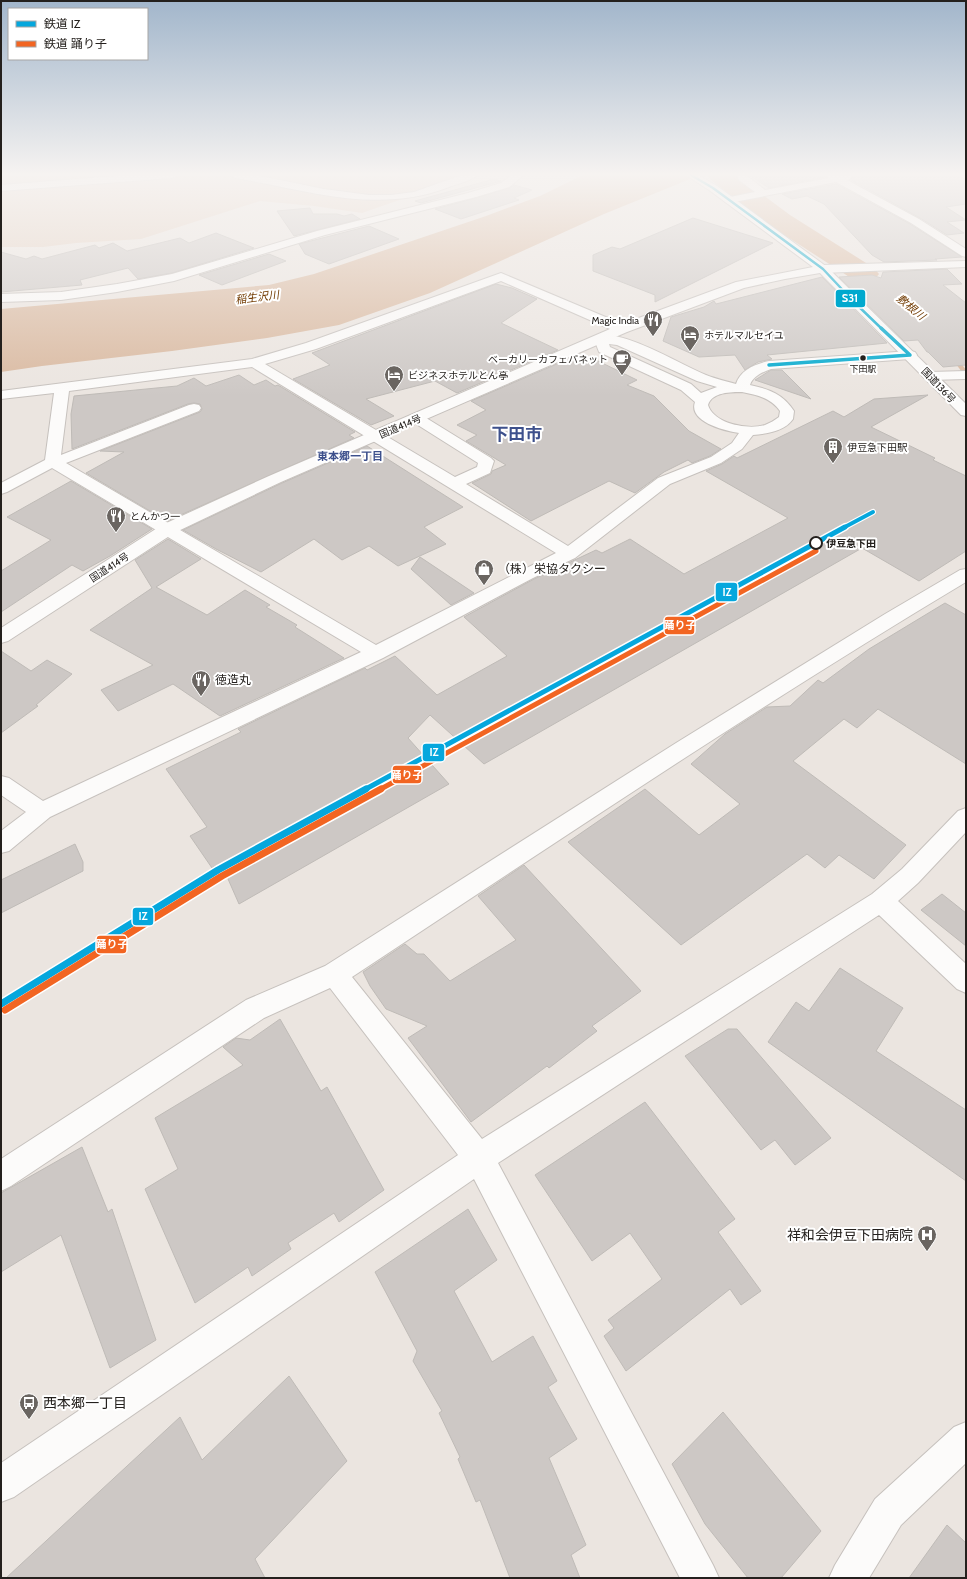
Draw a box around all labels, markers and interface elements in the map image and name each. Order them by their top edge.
legend [8,8,148,60]
text: 鉄道 IZ [44,16,81,31]
text: 鉄道 踊り子 [44,36,107,51]
water label: 稲生沢川 [234,287,281,307]
line badge: S31 [835,289,866,308]
text: S31 [842,291,858,305]
water label: 敷根川 [894,291,929,324]
restaurant icon: Magic India [642,309,664,337]
place label: Magic India [592,314,639,327]
hotel icon: ホテルマルセイユ [679,324,701,352]
place label: ホテルマルセイユ [704,329,784,342]
cafe icon: ベーカリーカフェパネット [611,348,633,376]
place label: ベーカリーカフェパネット [488,353,608,366]
marker: 下田駅 [858,353,868,363]
place label: 下田駅 [849,363,877,374]
hotel icon: ビジネスホテルとん亭 [383,364,405,392]
street label: 国道136号 [919,365,959,406]
place label: ビジネスホテルとん亭 [408,369,508,382]
street label: 国道414号 [377,412,423,441]
district label: 下田市 [492,424,543,444]
building icon: 伊豆急下田駅 [822,436,844,464]
place label: 伊豆急下田駅 [847,441,908,454]
district label: 東本郷一丁目 [317,449,383,463]
restaurant icon: とんかつ一 [105,505,127,533]
place label: とんかつ一 [130,510,180,523]
marker: 伊豆急下田 [809,536,823,550]
place label: 伊豆急下田 [826,537,876,550]
street label: 国道414号 [87,550,132,585]
shop icon: （株）栄協タクシー [473,558,495,586]
place label: （株）栄協タクシー [498,561,606,576]
line badge: IZ [715,582,738,602]
text: IZ [722,585,732,599]
line badge: 踊り子 [664,616,695,635]
text: 踊り子 [664,618,697,632]
restaurant icon: 徳造丸 [190,669,212,697]
place label: 徳造丸 [215,672,251,687]
line badge: IZ [422,743,445,762]
text: IZ [429,745,439,759]
line badge: 踊り子 [392,765,422,784]
text: 踊り子 [391,768,424,782]
line badge: IZ [132,907,154,926]
text: IZ [138,909,148,923]
line badge: 踊り子 [96,935,127,954]
text: 踊り子 [96,937,129,951]
hospital icon: 祥和会伊豆下田病院 [916,1224,938,1252]
place label: 祥和会伊豆下田病院 [787,1226,913,1244]
bus stop icon: 西本郷一丁目 [18,1392,40,1420]
place label: 西本郷一丁目 [43,1394,127,1412]

